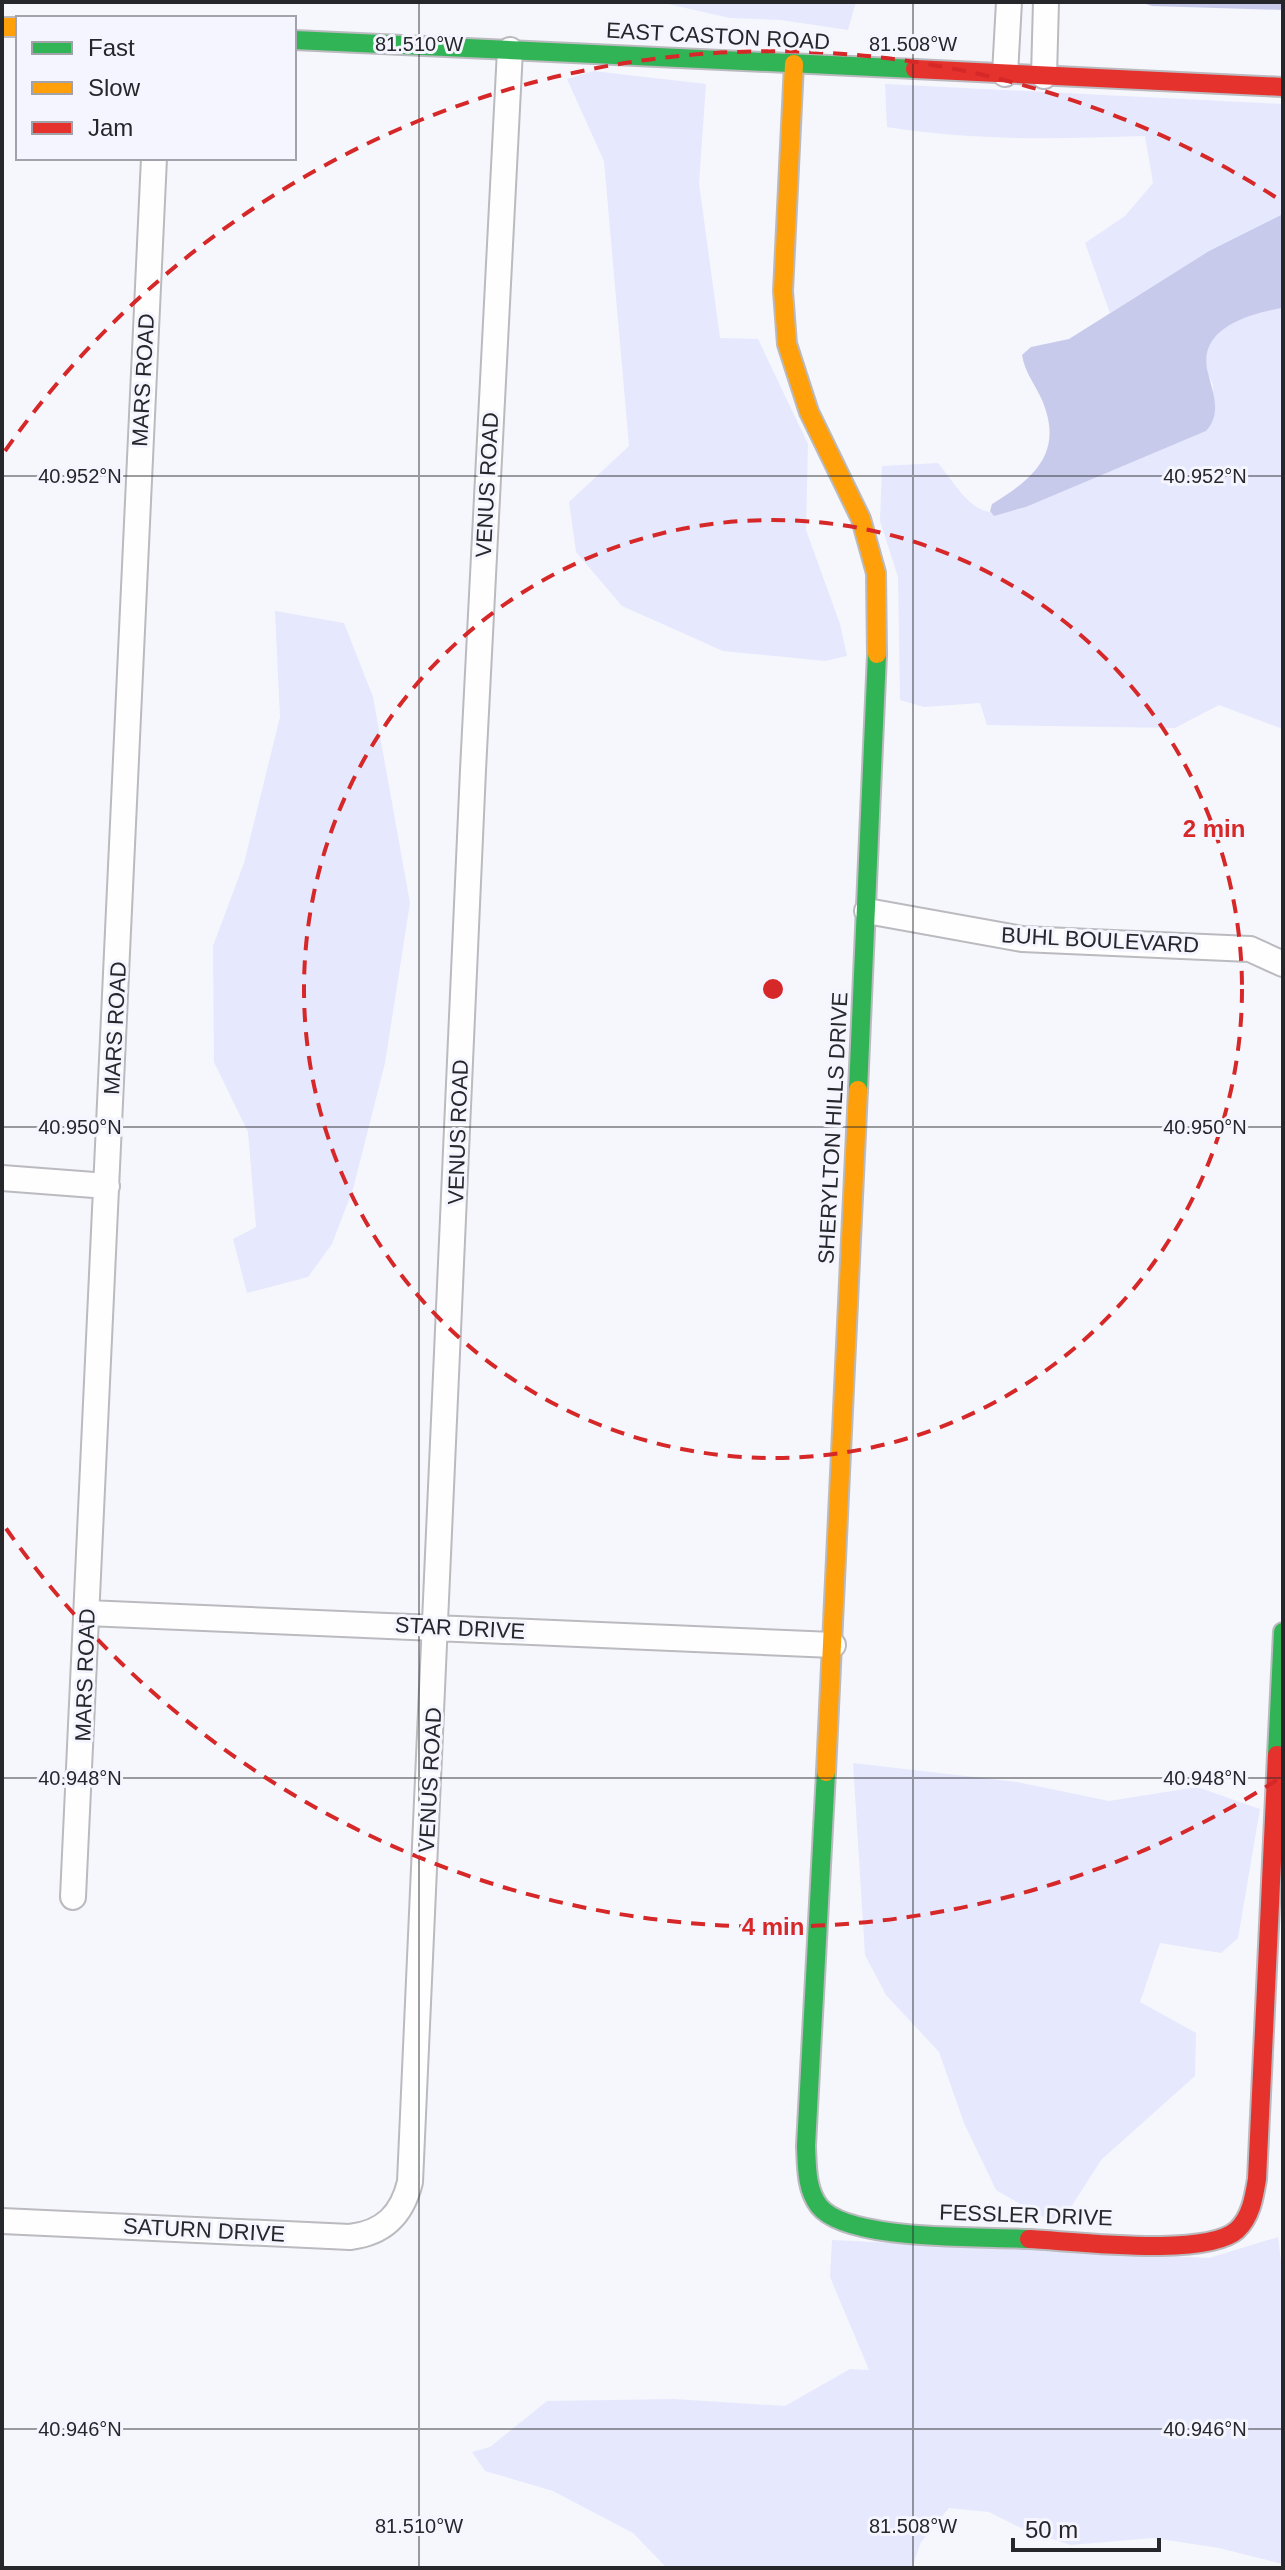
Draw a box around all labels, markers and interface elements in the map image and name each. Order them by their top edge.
legend [16,16,296,160]
street label: EAST CASTON ROAD [605,18,831,54]
text: 81.510°W [375,33,463,55]
text: 81.508°W [869,33,957,55]
text: Fast [88,34,135,61]
text: Slow [88,74,141,101]
text: Jam [88,114,133,141]
street label: MARS ROAD [127,313,159,447]
street label: VENUS ROAD [471,412,503,558]
text: 40.952°N [38,465,122,487]
text: 40.952°N [1163,465,1247,487]
text: 2 min [1183,815,1245,842]
street label: BUHL BOULEVARD [1000,922,1200,958]
street label: MARS ROAD [99,961,131,1095]
centre of rings [759,975,787,1003]
street label: SHERYLTON HILLS DRIVE [813,991,853,1265]
street label: VENUS ROAD [443,1059,473,1205]
text: 40.950°N [38,1116,122,1138]
text: 40.950°N [1163,1116,1247,1138]
street label: MARS ROAD [70,1608,100,1742]
street label: STAR DRIVE [394,1612,526,1644]
street label: VENUS ROAD [414,1707,446,1853]
text: 40.948°N [38,1767,122,1789]
text: 40.948°N [1163,1767,1247,1789]
text: 4 min [742,1913,804,1940]
street label: FESSLER DRIVE [939,2199,1113,2231]
street label: SATURN DRIVE [122,2213,286,2247]
text: 40.946°N [38,2418,122,2440]
text: 40.946°N [1163,2418,1247,2440]
scale bar [1013,2502,1159,2552]
text: 81.510°W [375,2515,463,2537]
text: 81.508°W [869,2515,957,2537]
text: 50 m [1025,2516,1078,2543]

